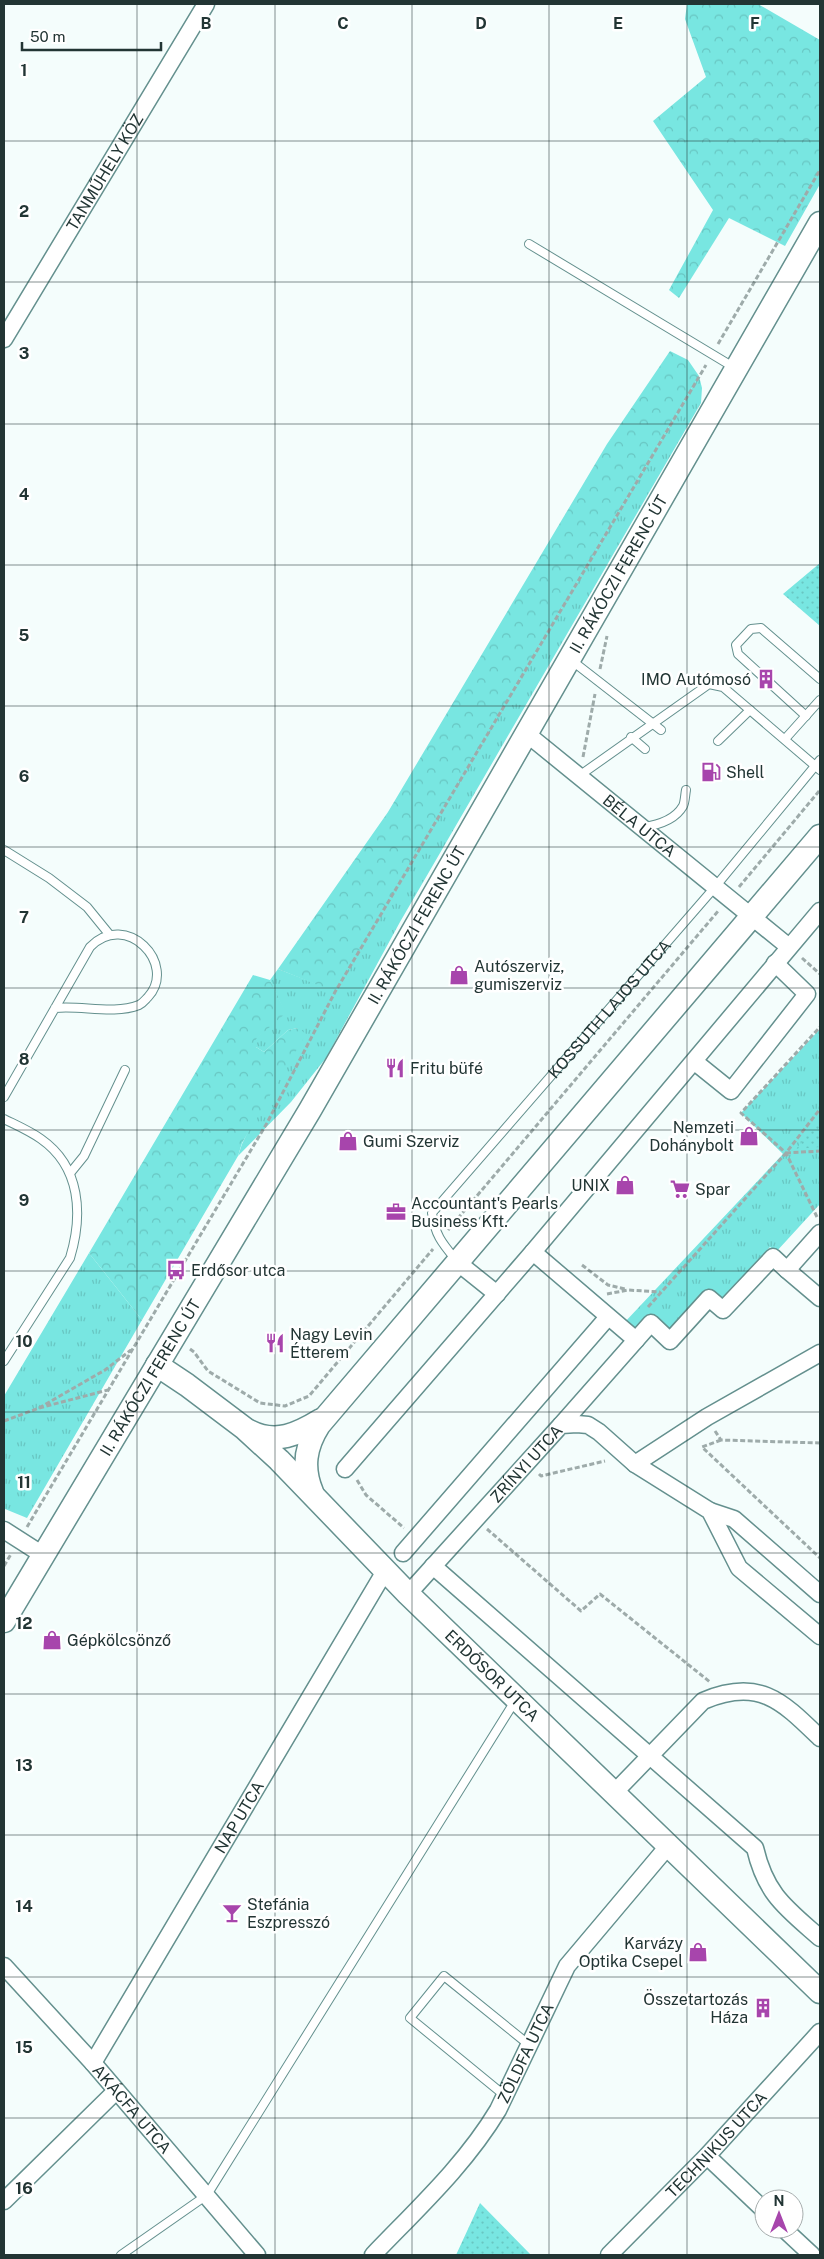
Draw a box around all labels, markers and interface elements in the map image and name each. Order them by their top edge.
text: B [201,14,212,33]
text: C [337,14,349,33]
text: D [475,14,487,33]
text: E [613,14,623,33]
text: F [750,14,760,33]
scale bar [22,20,161,52]
text: 50 m [30,28,65,45]
text: 1 [21,61,27,80]
street label: TANMŰHELY KÖZ [62,110,147,234]
text: 2 [19,202,29,221]
text: 3 [19,344,29,363]
text: 4 [19,485,30,504]
street label: II. RÁKÓCZI FERENC ÚT [565,491,671,656]
text: 5 [19,626,30,645]
building icon: IMO Autómosó [755,668,777,690]
place label: IMO Autómosó [641,670,751,689]
fuel station icon: Shell [700,761,722,783]
place label: Shell [726,763,765,782]
text: 6 [19,767,29,786]
street label: BÉLA UTCA [599,790,680,861]
street label: II. RÁKÓCZI FERENC ÚT [364,842,469,1007]
text: 7 [19,908,29,927]
street label: KOSSUTH LAJOS UTCA [544,936,675,1082]
place label: Autószerviz, gumiszerviz [474,957,564,994]
shop icon: Autószerviz, gumiszerviz [448,964,470,986]
text: 8 [19,1050,30,1069]
restaurant icon: Fritu büfé [384,1057,406,1079]
place label: Fritu büfé [410,1059,483,1078]
place label: Nemzeti Dohánybolt [649,1118,734,1155]
shop icon: Nemzeti Dohánybolt [738,1125,760,1147]
shop icon: Gumi Szerviz [337,1130,359,1152]
place label: Gumi Szerviz [363,1132,460,1151]
shop icon: UNIX [614,1174,636,1196]
place label: UNIX [571,1176,610,1195]
supermarket icon: Spar [669,1178,691,1200]
place label: Spar [695,1180,730,1199]
text: 9 [19,1191,29,1210]
place label: Accountant's Pearls Business Kft. [411,1194,558,1231]
office icon: Accountant's Pearls Business Kft. [385,1201,407,1223]
bus stop icon: Erdősor utca [165,1259,187,1281]
place label: Erdősor utca [191,1261,285,1280]
street label: II. RÁKÓCZI FERENC ÚT [96,1295,204,1459]
place label: Nagy Levin Étterem [290,1325,372,1362]
text: 10 [15,1332,33,1351]
restaurant icon: Nagy Levin Étterem [264,1332,286,1354]
street label: ZRÍNYI UTCA [486,1421,566,1506]
text: 11 [17,1473,31,1492]
text: 12 [15,1614,33,1633]
street label: ERDŐSOR UTCA [441,1626,543,1725]
shop icon: Gépkölcsönző [41,1629,63,1651]
place label: Gépkölcsönző [67,1631,171,1650]
text: 13 [15,1756,33,1775]
street label: NAP UTCA [210,1778,268,1856]
place label: Stefánia Eszpresszó [247,1895,330,1932]
text: 14 [15,1897,33,1916]
bar icon: Stefánia Eszpresszó [221,1902,243,1924]
place label: Karvázy Optika Csepel [579,1934,683,1971]
shop icon: Karvázy Optika Csepel [687,1941,709,1963]
place label: Összetartozás Háza [643,1989,748,2027]
building icon: Összetartozás Háza [752,1997,774,2019]
street label: ZÖLDFA UTCA [493,2000,557,2106]
text: 15 [15,2038,33,2057]
street label: AKÁCFA UTCA [89,2061,175,2157]
street label: TECHNIKUS UTCA [662,2088,771,2201]
text: 16 [15,2179,33,2198]
north arrow [754,2189,804,2239]
text: N [774,2193,784,2209]

